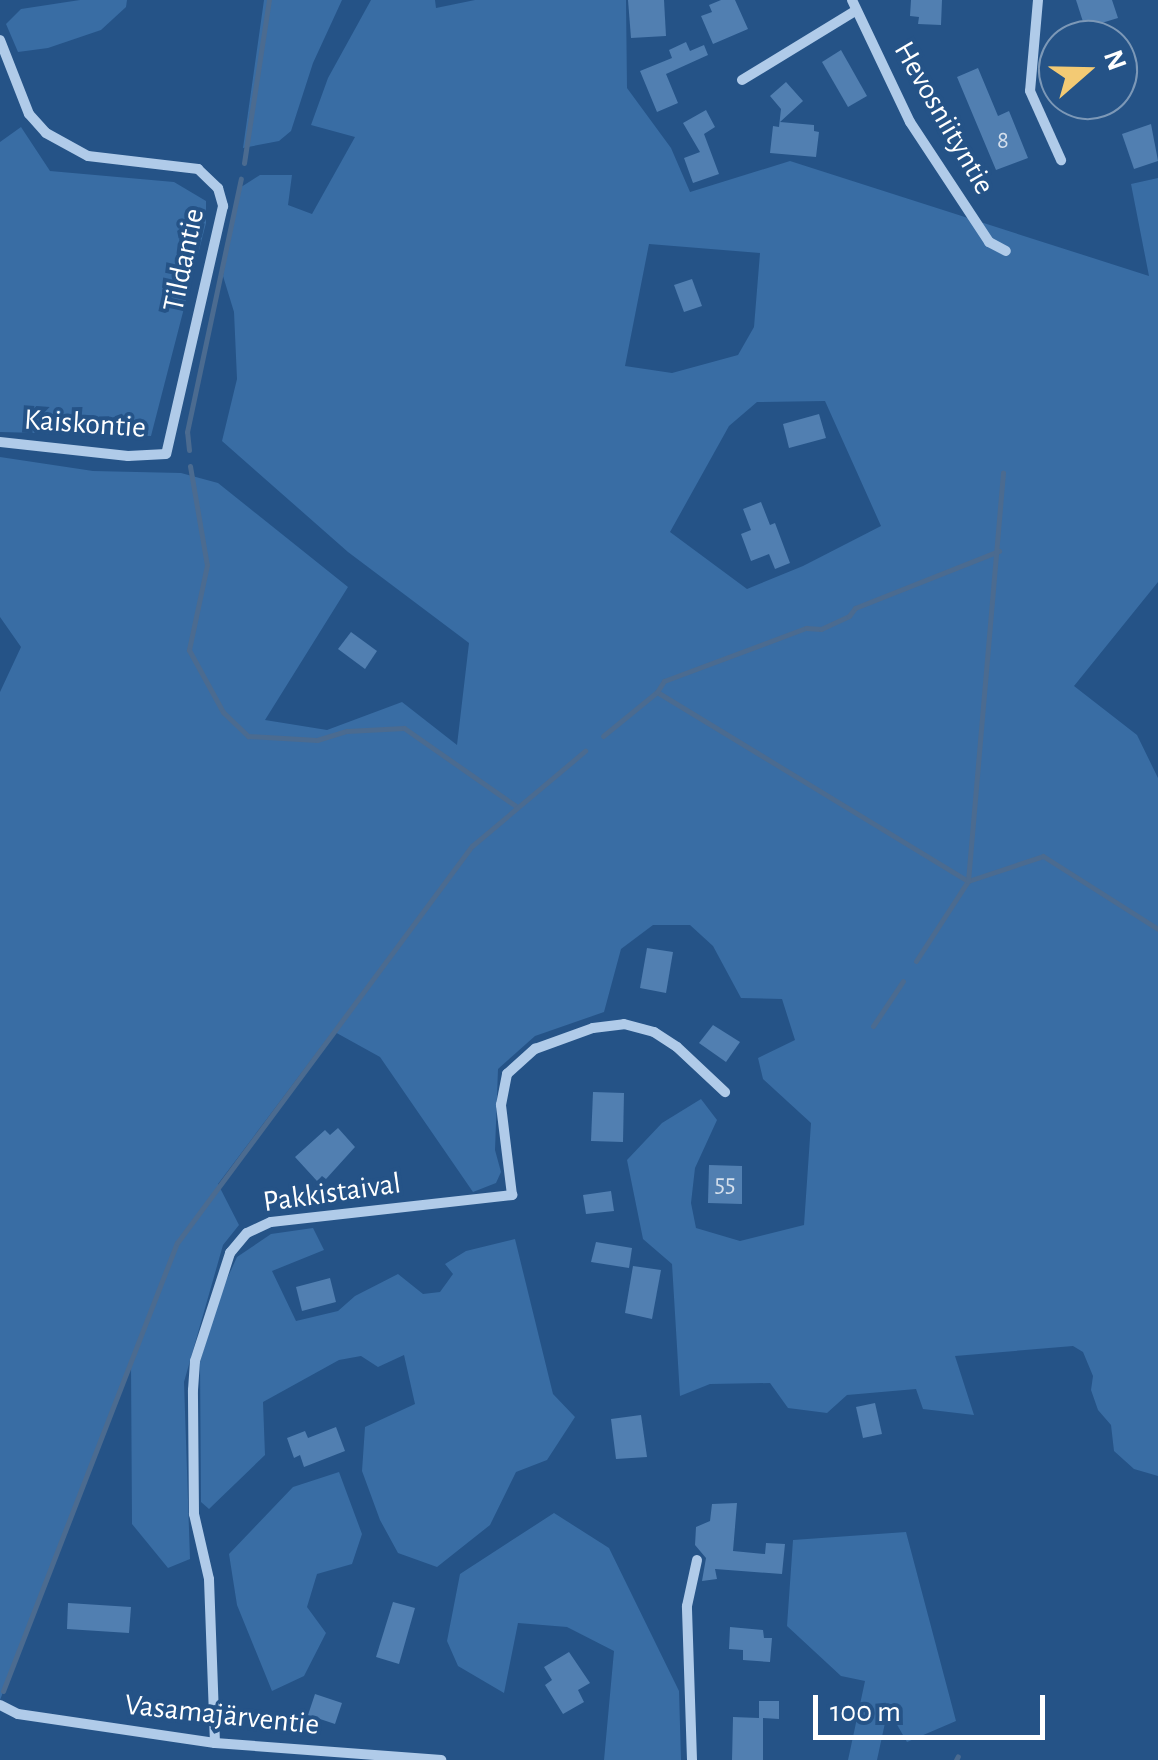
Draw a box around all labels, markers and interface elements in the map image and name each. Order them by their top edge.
north arrow [1038,20,1138,120]
street label: Hevosniityntie [886,35,1002,201]
text: N [1098,46,1131,74]
house number: 8 [997,126,1009,156]
street label: Tildantie [156,205,212,315]
street label: Kaiskontie [23,402,147,446]
street label: Pakkistaival [261,1166,403,1220]
house number: 55 [715,1169,735,1199]
scale bar [818,1675,1050,1737]
street label: Vasamajärventie [123,1687,321,1743]
text: 100 m [830,1697,901,1727]

